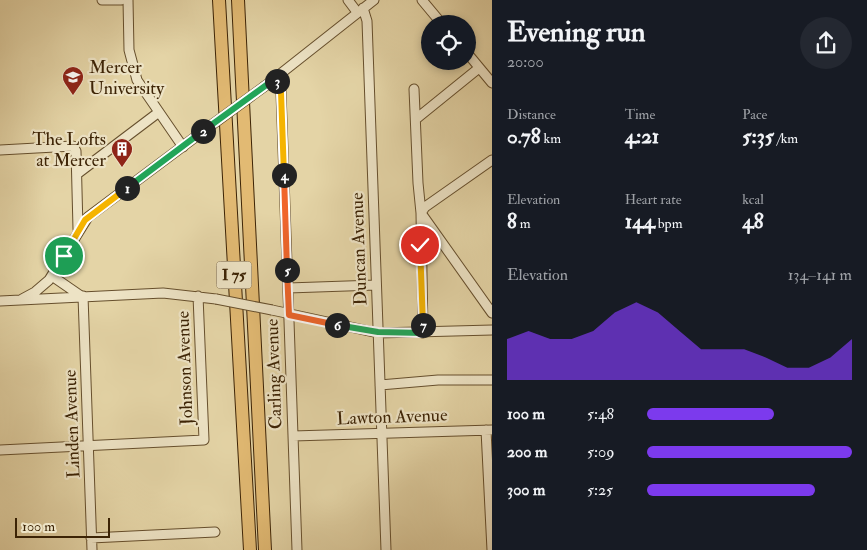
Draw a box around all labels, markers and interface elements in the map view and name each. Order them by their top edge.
map controls [421,15,476,70]
button: locate [421,15,476,70]
text: Evening run [507,15,645,50]
button: share [800,17,852,69]
text: 20:00 [507,52,544,72]
place label: Mercer University [89,56,165,100]
school or university icon: Mercer University [61,65,85,96]
pin: 3 [264,68,290,94]
text: 3 [275,73,280,90]
text: Distance [507,106,556,123]
text: Time [625,106,655,123]
text: Pace [742,106,767,123]
pin: 2 [190,118,216,144]
text: 2 [200,123,207,140]
text: 0.78 [507,123,541,150]
text: 4:21 [625,123,659,150]
text: 5:35 [742,123,774,150]
place label: The Lofts at Mercer [32,128,106,172]
text: km [541,130,561,147]
text: /km [774,130,798,147]
building icon: The Lofts at Mercer [110,137,134,168]
pin: 4 [272,162,296,188]
text: 4 [281,167,288,184]
pin: 1 [114,176,140,200]
text: 1 [125,180,130,197]
text: Elevation [507,191,560,208]
text: Heart rate [625,191,682,208]
text: kcal [742,191,764,208]
street label: Duncan Avenue [346,192,372,306]
text: 8 [507,208,517,235]
text: 144 [625,208,655,235]
text: 48 [742,208,764,235]
text: m [517,215,531,232]
text: bpm [655,215,683,232]
pin [399,224,441,266]
icon: check [406,231,434,259]
pin [43,235,85,277]
icon: arrive [50,242,78,270]
pin: 5 [274,258,300,282]
road number: I 75 [216,262,252,288]
text: 5 [284,262,291,279]
text: Elevation [507,265,568,285]
text: 134–141 m [788,265,852,285]
street label: Johnson Avenue [171,310,199,426]
pin: 6 [324,312,350,338]
pin: 7 [410,312,436,338]
text: 6 [334,317,341,334]
text: 7 [420,317,427,334]
street label: Carling Avenue [261,318,287,430]
street label: Linden Avenue [59,369,85,479]
street label: Lawton Avenue [336,404,448,430]
text: 100 m [507,404,545,424]
text: 5:48 [587,404,614,424]
text: 200 m [507,442,547,462]
text: 5:09 [587,442,614,462]
text: 300 m [507,480,545,500]
text: 5:25 [587,480,613,500]
scale bar [15,515,110,538]
text: 100 m [22,518,55,535]

